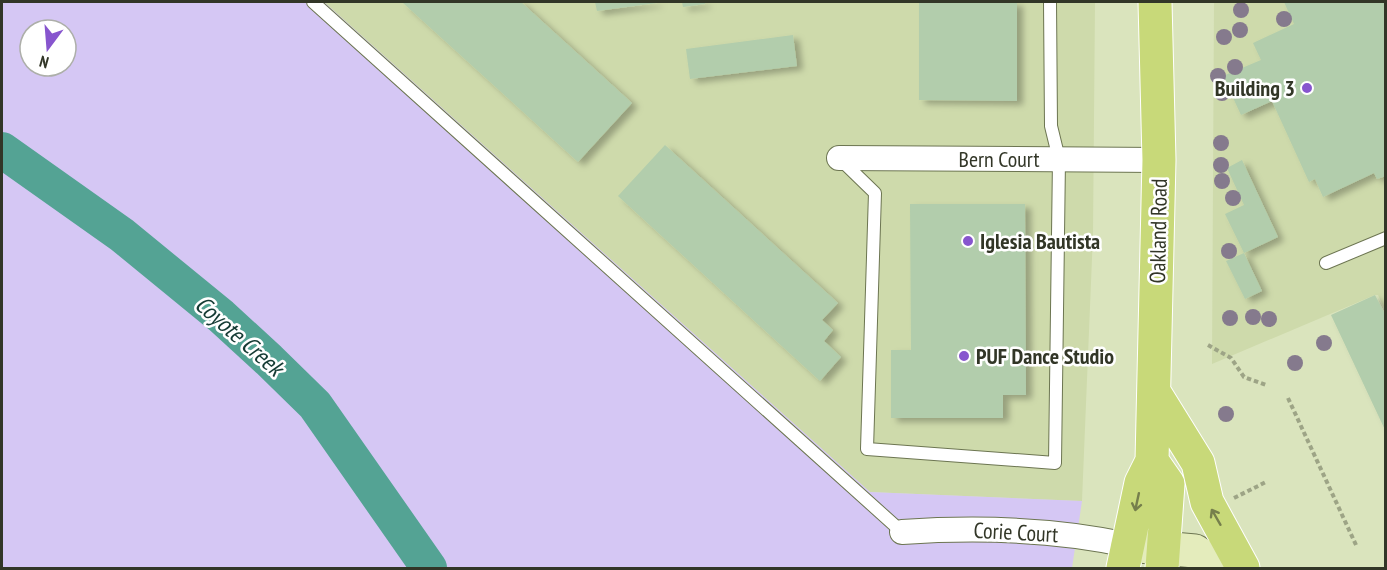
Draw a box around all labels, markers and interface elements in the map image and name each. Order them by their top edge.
north arrow [18,18,78,78]
text: N [37,52,51,73]
place label: Building 3 [1215,74,1295,102]
marker: Building 3 [1300,81,1314,95]
street label: Bern Court [959,145,1039,173]
street label: Oakland Road [1143,178,1173,284]
place label: Iglesia Bautista [980,227,1100,255]
marker: Iglesia Bautista [961,234,975,248]
water label: Coyote Creek [189,289,292,384]
place label: PUF Dance Studio [976,342,1114,370]
marker: PUF Dance Studio [957,349,971,363]
one-way arrow [1131,492,1142,511]
one-way arrow [1210,509,1222,526]
street label: Corie Court [973,516,1059,548]

